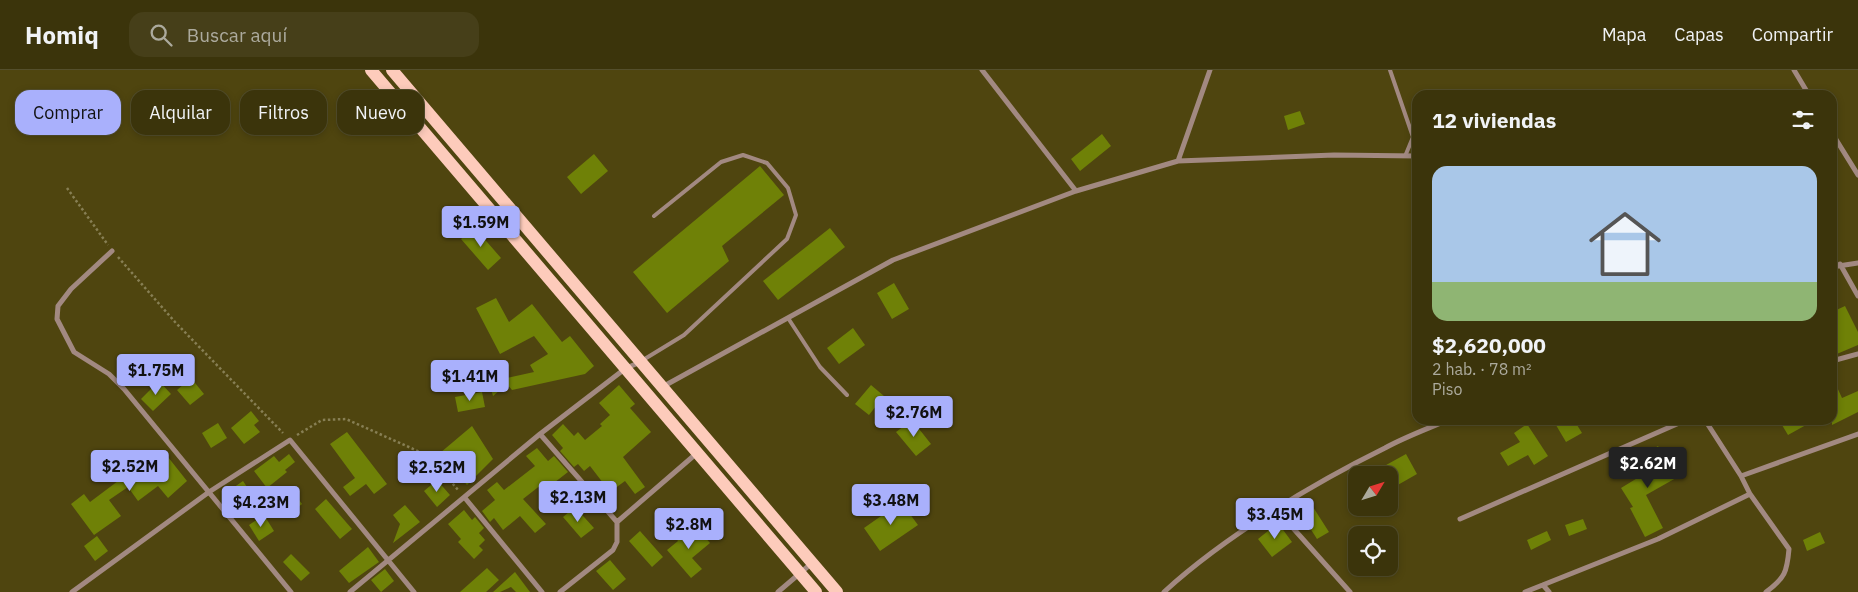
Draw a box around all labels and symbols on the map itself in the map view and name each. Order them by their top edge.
pin: $1.59M [440,206,522,248]
pin: $1.75M [115,354,197,396]
pin: $1.41M [429,360,511,402]
pin: $2.76M [873,396,955,438]
pin: $2.62M [1607,446,1689,489]
pin: $2.52M [89,450,171,492]
pin: $2.52M [396,450,478,493]
north arrow [1348,466,1398,516]
pin: $2.13M [537,480,619,523]
pin: $3.48M [850,484,932,526]
pin: $4.23M [220,486,302,528]
pin: $3.45M [1234,498,1316,540]
pin: $2.8M [654,508,724,550]

